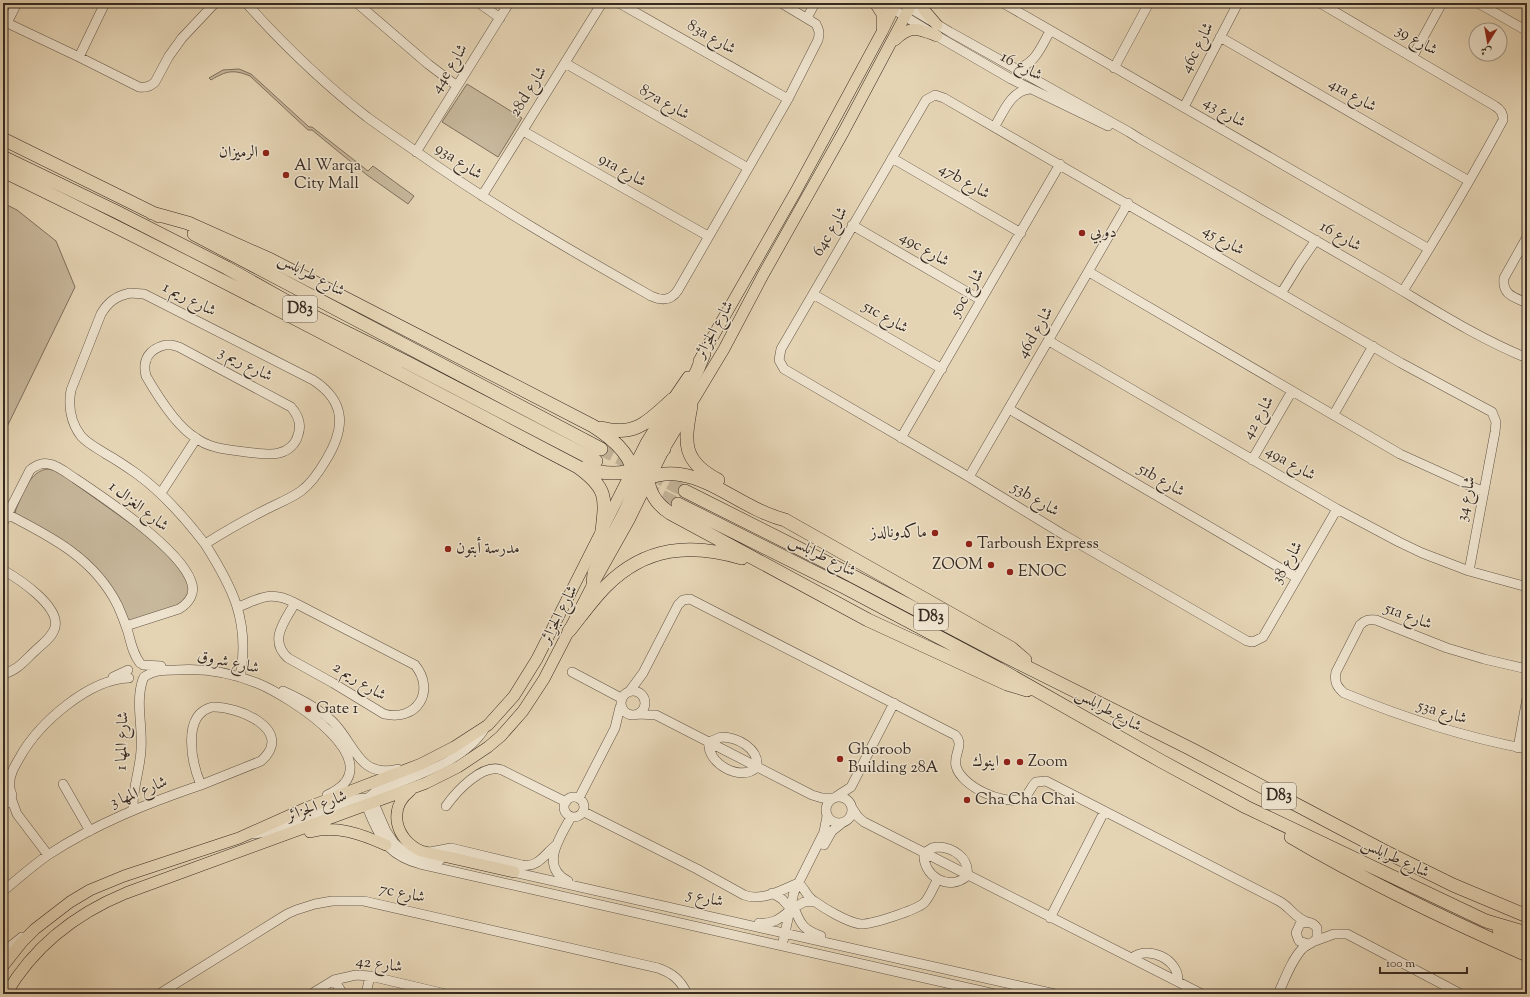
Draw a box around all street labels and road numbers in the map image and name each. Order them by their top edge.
street label: 83a شارع [682,15,740,61]
street label: 46c شارع [1175,19,1221,77]
street label: شارع 39 [1391,20,1441,62]
street label: 44e شارع [426,40,474,98]
street label: شارع 16 [996,46,1046,88]
street label: 28d شارع [504,62,554,122]
street label: 41a شارع [1324,73,1380,119]
street label: 87a شارع [635,79,693,127]
street label: شارع 43 [1198,92,1250,134]
street label: 93a شارع [430,138,486,186]
street label: 91a شارع [594,148,650,194]
street label: 47b شارع [934,158,994,206]
street label: 64c شارع [808,203,854,261]
street label: شارع 16 [1315,216,1365,258]
street label: شارع 45 [1198,220,1248,262]
street label: 49c شارع [895,227,953,273]
street label: شارع طرابلس [274,249,348,303]
street label: 50c شارع [944,265,991,322]
street label: شارع ريم 1 [158,277,220,324]
street label: 51c شارع [857,295,912,340]
road number: D83 [283,296,317,322]
street label: شارع الجزائر [689,297,740,365]
street label: 46d شارع [1012,303,1060,363]
street label: شارع ريم 3 [213,342,276,389]
street label: شارع 42 [1237,392,1281,444]
street label: 49a شارع [1261,440,1319,488]
street label: 51b شارع [1132,458,1189,504]
street label: شارع 34 [1451,474,1483,524]
street label: شارع الغزال 1 [103,476,173,538]
street label: 53b شارع [1006,476,1063,523]
street label: شارع طرابلس [784,530,860,584]
street label: شارع 38 [1267,537,1309,589]
street label: شارع الجزائر [535,582,585,650]
street label: 51a شارع [1380,597,1435,637]
road number: D83 [914,604,948,630]
street label: شارع شروق [195,645,261,681]
street label: شارع ريم 2 [327,657,390,708]
street label: شارع طرابلس [1071,683,1145,739]
street label: 53a شارع [1414,694,1470,731]
street label: شارع المها 1 [110,711,136,771]
street label: شارع المها 3 [107,771,171,815]
road number: D83 [1262,783,1296,809]
street label: شارع الجزائر [282,785,351,829]
street label: شارع طرابلس [1357,833,1433,885]
street label: 7c شارع [377,878,427,910]
street label: شارع 5 [684,883,725,914]
street label: شارع 42 [354,950,404,980]

